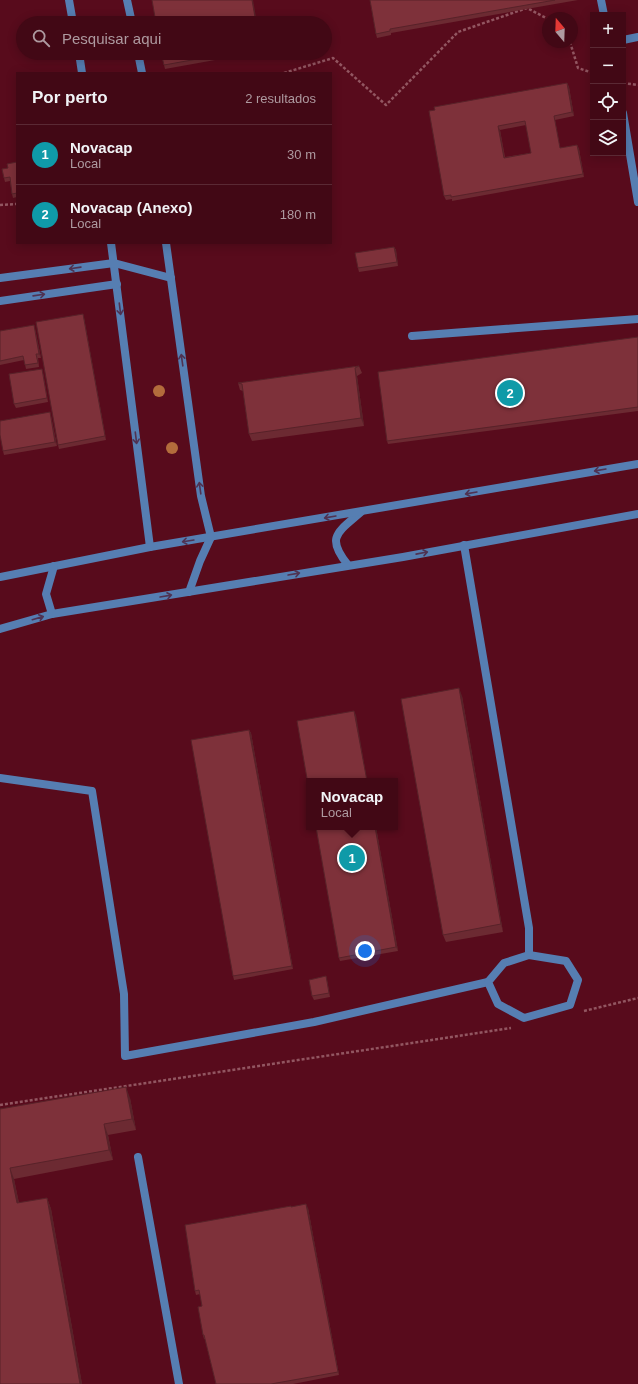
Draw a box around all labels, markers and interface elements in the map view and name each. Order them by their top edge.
north arrow [542,12,578,48]
map controls [590,12,626,156]
button: + [590,12,626,48]
search box [16,16,332,60]
icon: search [30,27,52,49]
text: Pesquisar aqui [62,30,161,47]
button: − [590,48,626,84]
button: locate [590,84,626,120]
text: Por perto [32,88,108,107]
text: 2 resultados [245,91,316,106]
button: layers [590,120,626,156]
text: Novacap [70,139,133,156]
text: 1 [41,147,49,162]
text: 30 m [287,147,316,162]
text: Local [70,156,101,171]
text: Novacap (Anexo) [70,199,193,216]
text: 2 [41,207,49,222]
text: 180 m [280,207,316,222]
text: Local [70,216,101,231]
one-way arrow [69,264,82,272]
one-way arrow [32,291,45,299]
one-way arrow [116,302,124,315]
one-way arrow [178,354,186,367]
pin: 2 [497,378,523,408]
one-way arrow [132,431,140,444]
one-way arrow [593,467,606,475]
one-way arrow [196,482,204,495]
one-way arrow [465,489,478,497]
one-way arrow [323,513,336,521]
one-way arrow [181,537,194,545]
one-way arrow [415,549,428,557]
one-way arrow [287,570,300,578]
one-way arrow [159,592,172,600]
one-way arrow [31,614,44,621]
popup [306,778,398,830]
text: Novacap [321,788,383,805]
text: Local [321,805,352,820]
pin: 1 [339,843,365,873]
your location [355,941,375,961]

